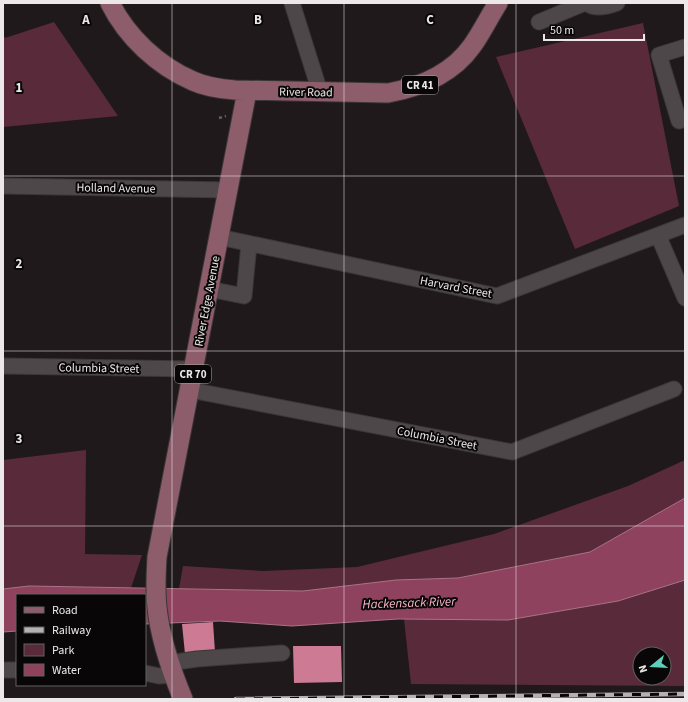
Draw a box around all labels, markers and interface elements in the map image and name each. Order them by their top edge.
text: A [81,11,90,29]
text: B [254,11,262,29]
text: C [426,11,434,29]
scale bar [544,16,644,42]
text: 50 m [550,22,574,39]
road number: CR 41 [402,76,438,94]
text: 1 [16,79,23,97]
street label: River Road [279,84,333,101]
street label: Holland Avenue [76,179,156,198]
street label: River Edge Avenue [190,254,225,348]
text: 2 [16,255,23,273]
street label: Harvard Street [418,272,493,303]
street label: Columbia Street [58,359,140,378]
road number: CR 70 [175,365,211,383]
street label: Columbia Street [396,422,478,455]
text: 3 [16,430,23,448]
water label: Hackensack River [362,592,456,614]
legend [16,594,146,686]
text: Road [52,602,78,619]
text: Railway [52,622,91,639]
text: Park [52,642,74,659]
north arrow [632,646,672,686]
text: Water [52,662,82,679]
text: N [635,663,651,675]

